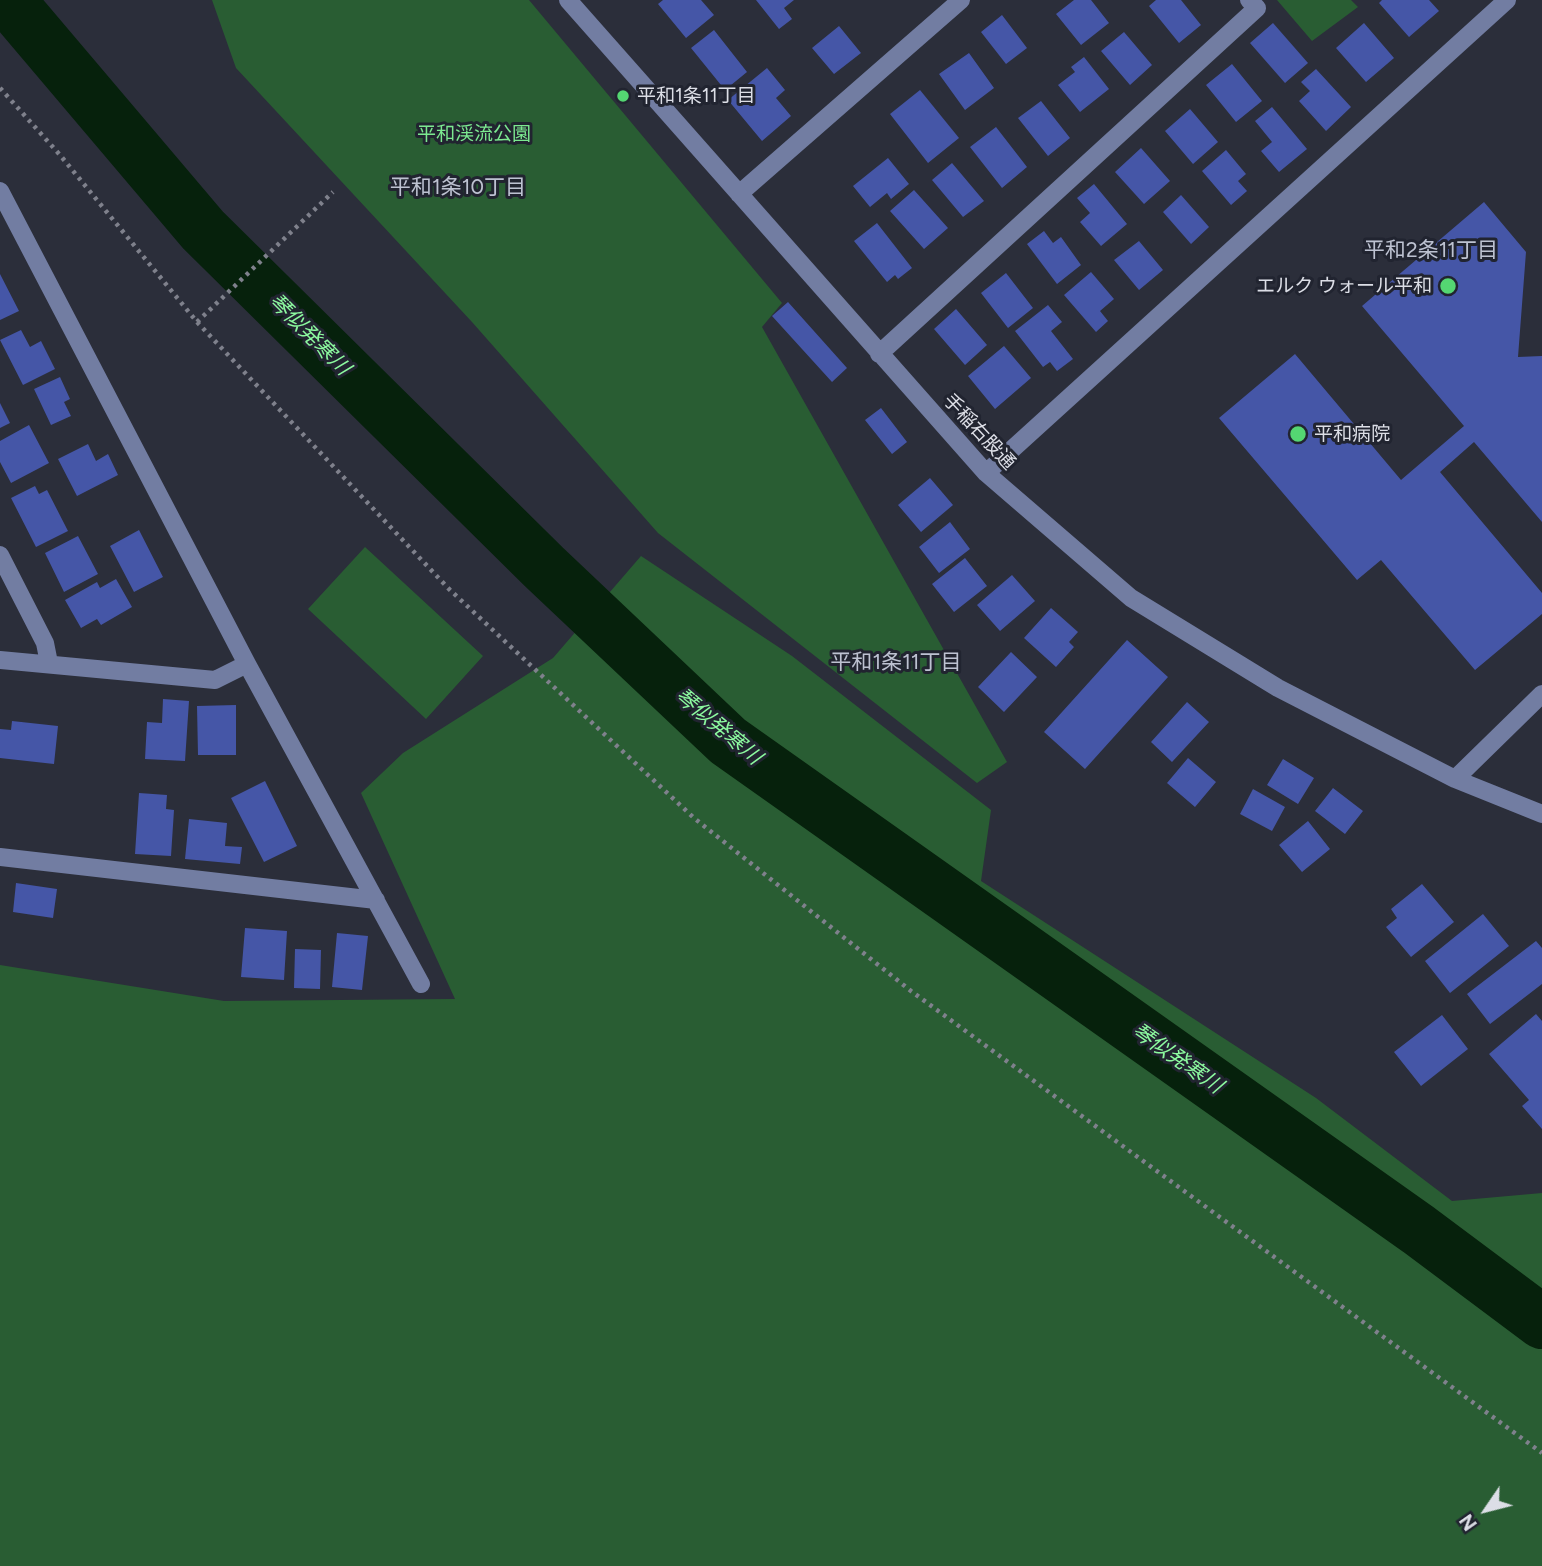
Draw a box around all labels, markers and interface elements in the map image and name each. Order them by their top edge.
place label: 平和1条11丁目 [637,85,756,107]
marker: 平和1条11丁目 [615,88,631,104]
park label: 平和渓流公園 [417,123,531,145]
district label: 平和1条10丁目 [390,175,526,201]
district label: 平和2条11丁目 [1364,238,1498,264]
place label: エルク ウォール平和 [1256,275,1432,297]
marker: エルク ウォール平和 [1438,276,1458,296]
water label: 琴似発寒川 [263,289,355,381]
street label: 手稲右股通 [938,389,1020,475]
place label: 平和病院 [1314,423,1390,445]
marker: 平和病院 [1288,424,1308,444]
district label: 平和1条11丁目 [830,650,962,676]
water label: 琴似発寒川 [670,684,766,770]
water label: 琴似発寒川 [1127,1019,1227,1099]
north arrow [1451,1475,1521,1545]
text: N [1455,1510,1482,1535]

